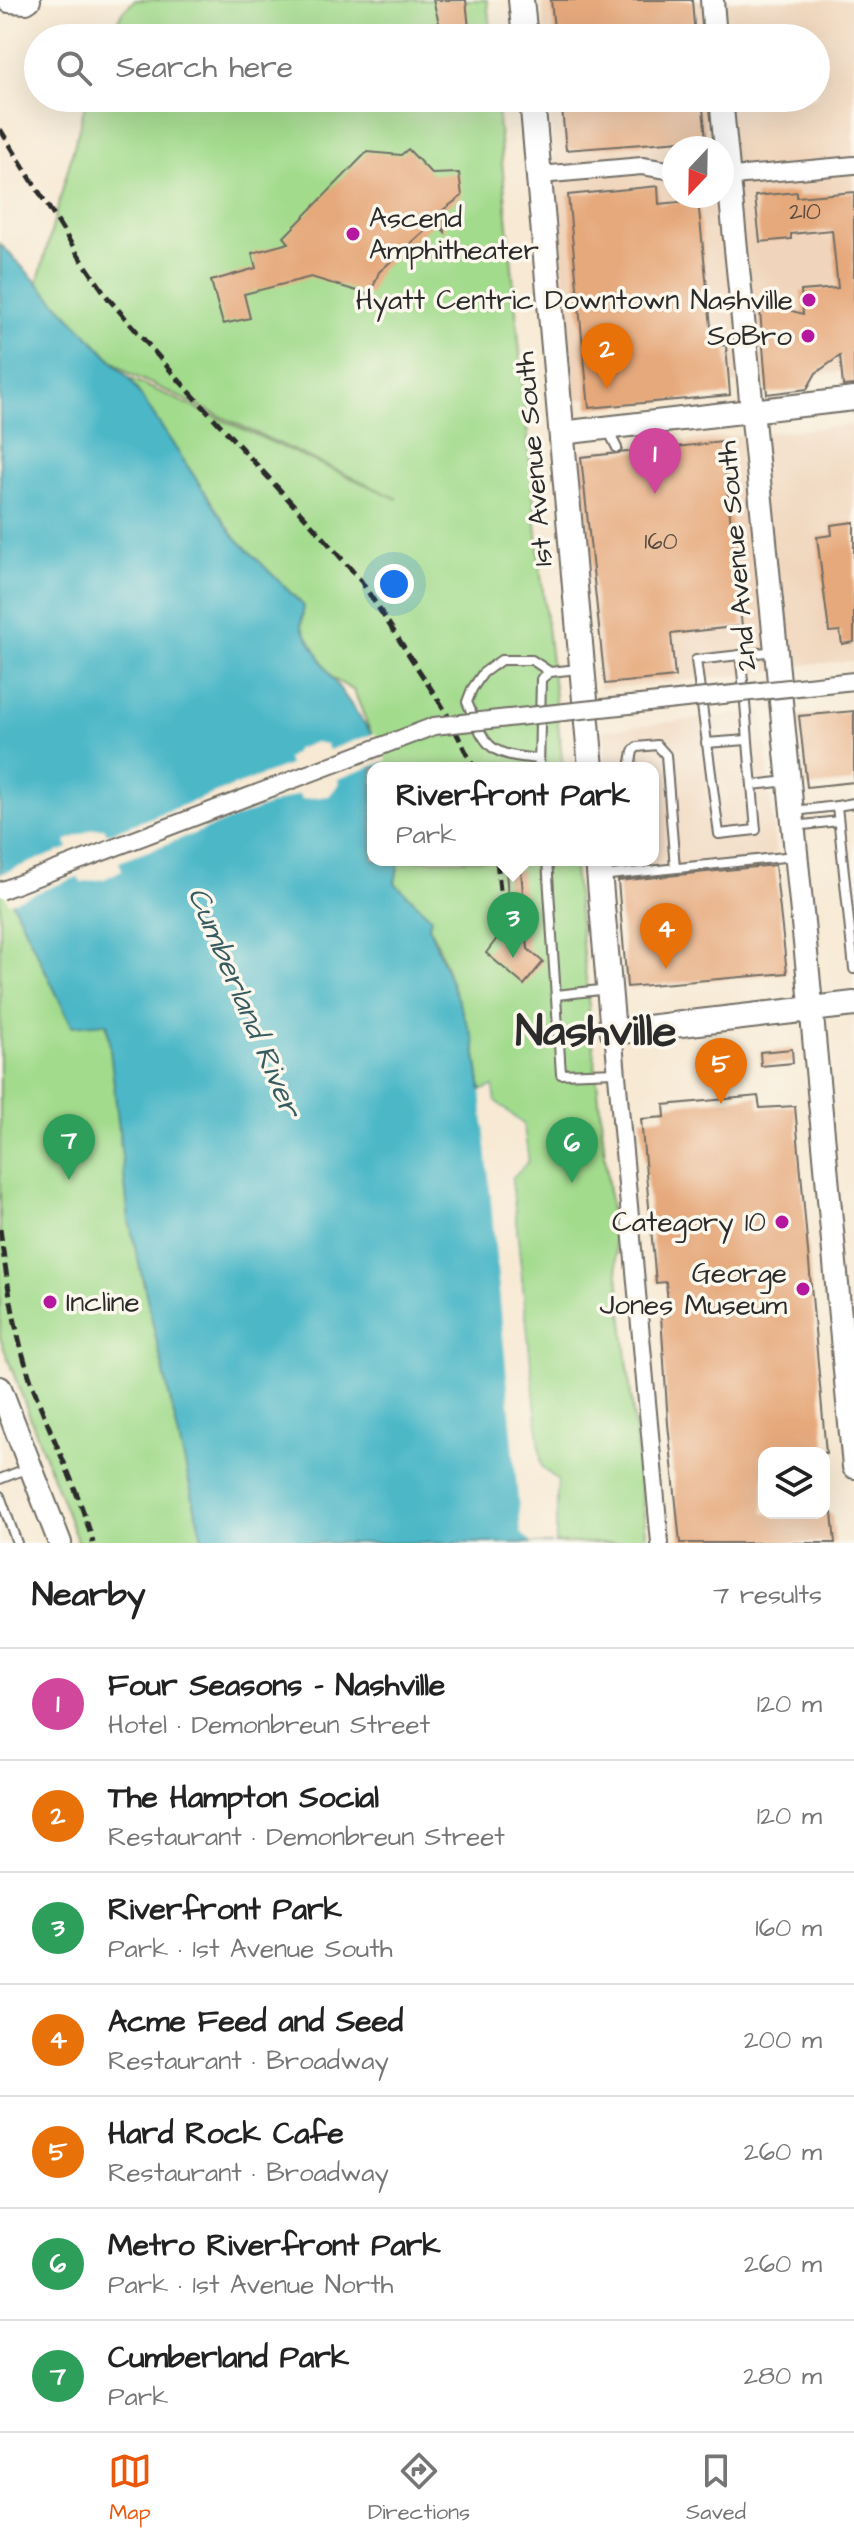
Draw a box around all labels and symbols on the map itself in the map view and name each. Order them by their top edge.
north arrow [662,136,734,208]
house number: 210 [789,195,821,229]
place label: Ascend Amphitheater [369,199,539,270]
marker: Ascend Amphitheater [344,225,362,243]
place label: Hyatt Centric Downtown Nashville [356,281,793,322]
marker: Hyatt Centric Downtown Nashville [800,291,818,309]
place label: SoBro [707,317,792,356]
pin: 2 [581,323,633,389]
marker: SoBro [799,327,817,345]
street label: 1st Avenue South [505,350,563,568]
pin: 1 [629,428,681,494]
street label: 2nd Avenue South [707,439,766,673]
house number: 160 [644,525,678,559]
your location [374,564,414,604]
water label: Cumberland River [177,881,313,1127]
pin: 3 [487,892,539,958]
pin: 4 [640,903,692,969]
district label: Nashville [516,1002,677,1063]
pin: 5 [695,1038,747,1104]
pin: 7 [43,1114,95,1180]
pin: 6 [546,1117,598,1183]
place label: Category 10 [612,1203,766,1244]
marker: Category 10 [773,1213,791,1231]
place label: George Jones Museum [599,1254,787,1325]
marker: George Jones Museum [794,1280,812,1298]
place label: Incline [66,1283,140,1322]
marker: Incline [41,1293,59,1311]

